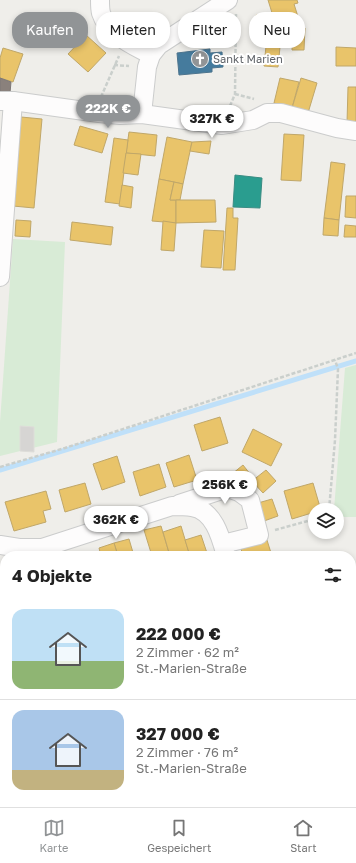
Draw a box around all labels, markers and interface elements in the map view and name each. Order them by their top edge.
chip: Kaufen [12,12,88,48]
chip: Mieten [96,12,170,48]
chip: Filter [178,12,241,48]
chip: Neu [249,12,305,48]
church icon: Sankt Marien [190,49,210,69]
place label: Sankt Marien [213,52,283,65]
pin: 222K € [75,95,141,129]
text: 222K € [85,100,131,116]
pin: 327K € [179,105,245,139]
text: 327K € [190,110,234,126]
pin: 256K € [192,471,258,505]
text: 256K € [202,476,248,492]
map controls [308,503,344,539]
button: layers [308,503,344,539]
pin: 362K € [83,506,149,540]
text: 362K € [93,511,139,527]
icon: filters [322,564,344,586]
text: 4 Objekte [12,565,92,586]
text: 222 000 € [136,623,221,644]
icon: home [44,625,92,673]
text: 2 Zimmer · 62 m² [136,644,239,660]
text: St.-Marien-Straße [136,660,247,676]
text: 327 000 € [136,723,220,744]
icon: home [44,726,92,774]
text: 2 Zimmer · 76 m² [136,744,238,760]
text: St.-Marien-Straße [136,760,247,776]
tab: Karte [39,817,68,854]
tab: Gespeichert [147,817,211,854]
tab: Start [290,817,317,854]

